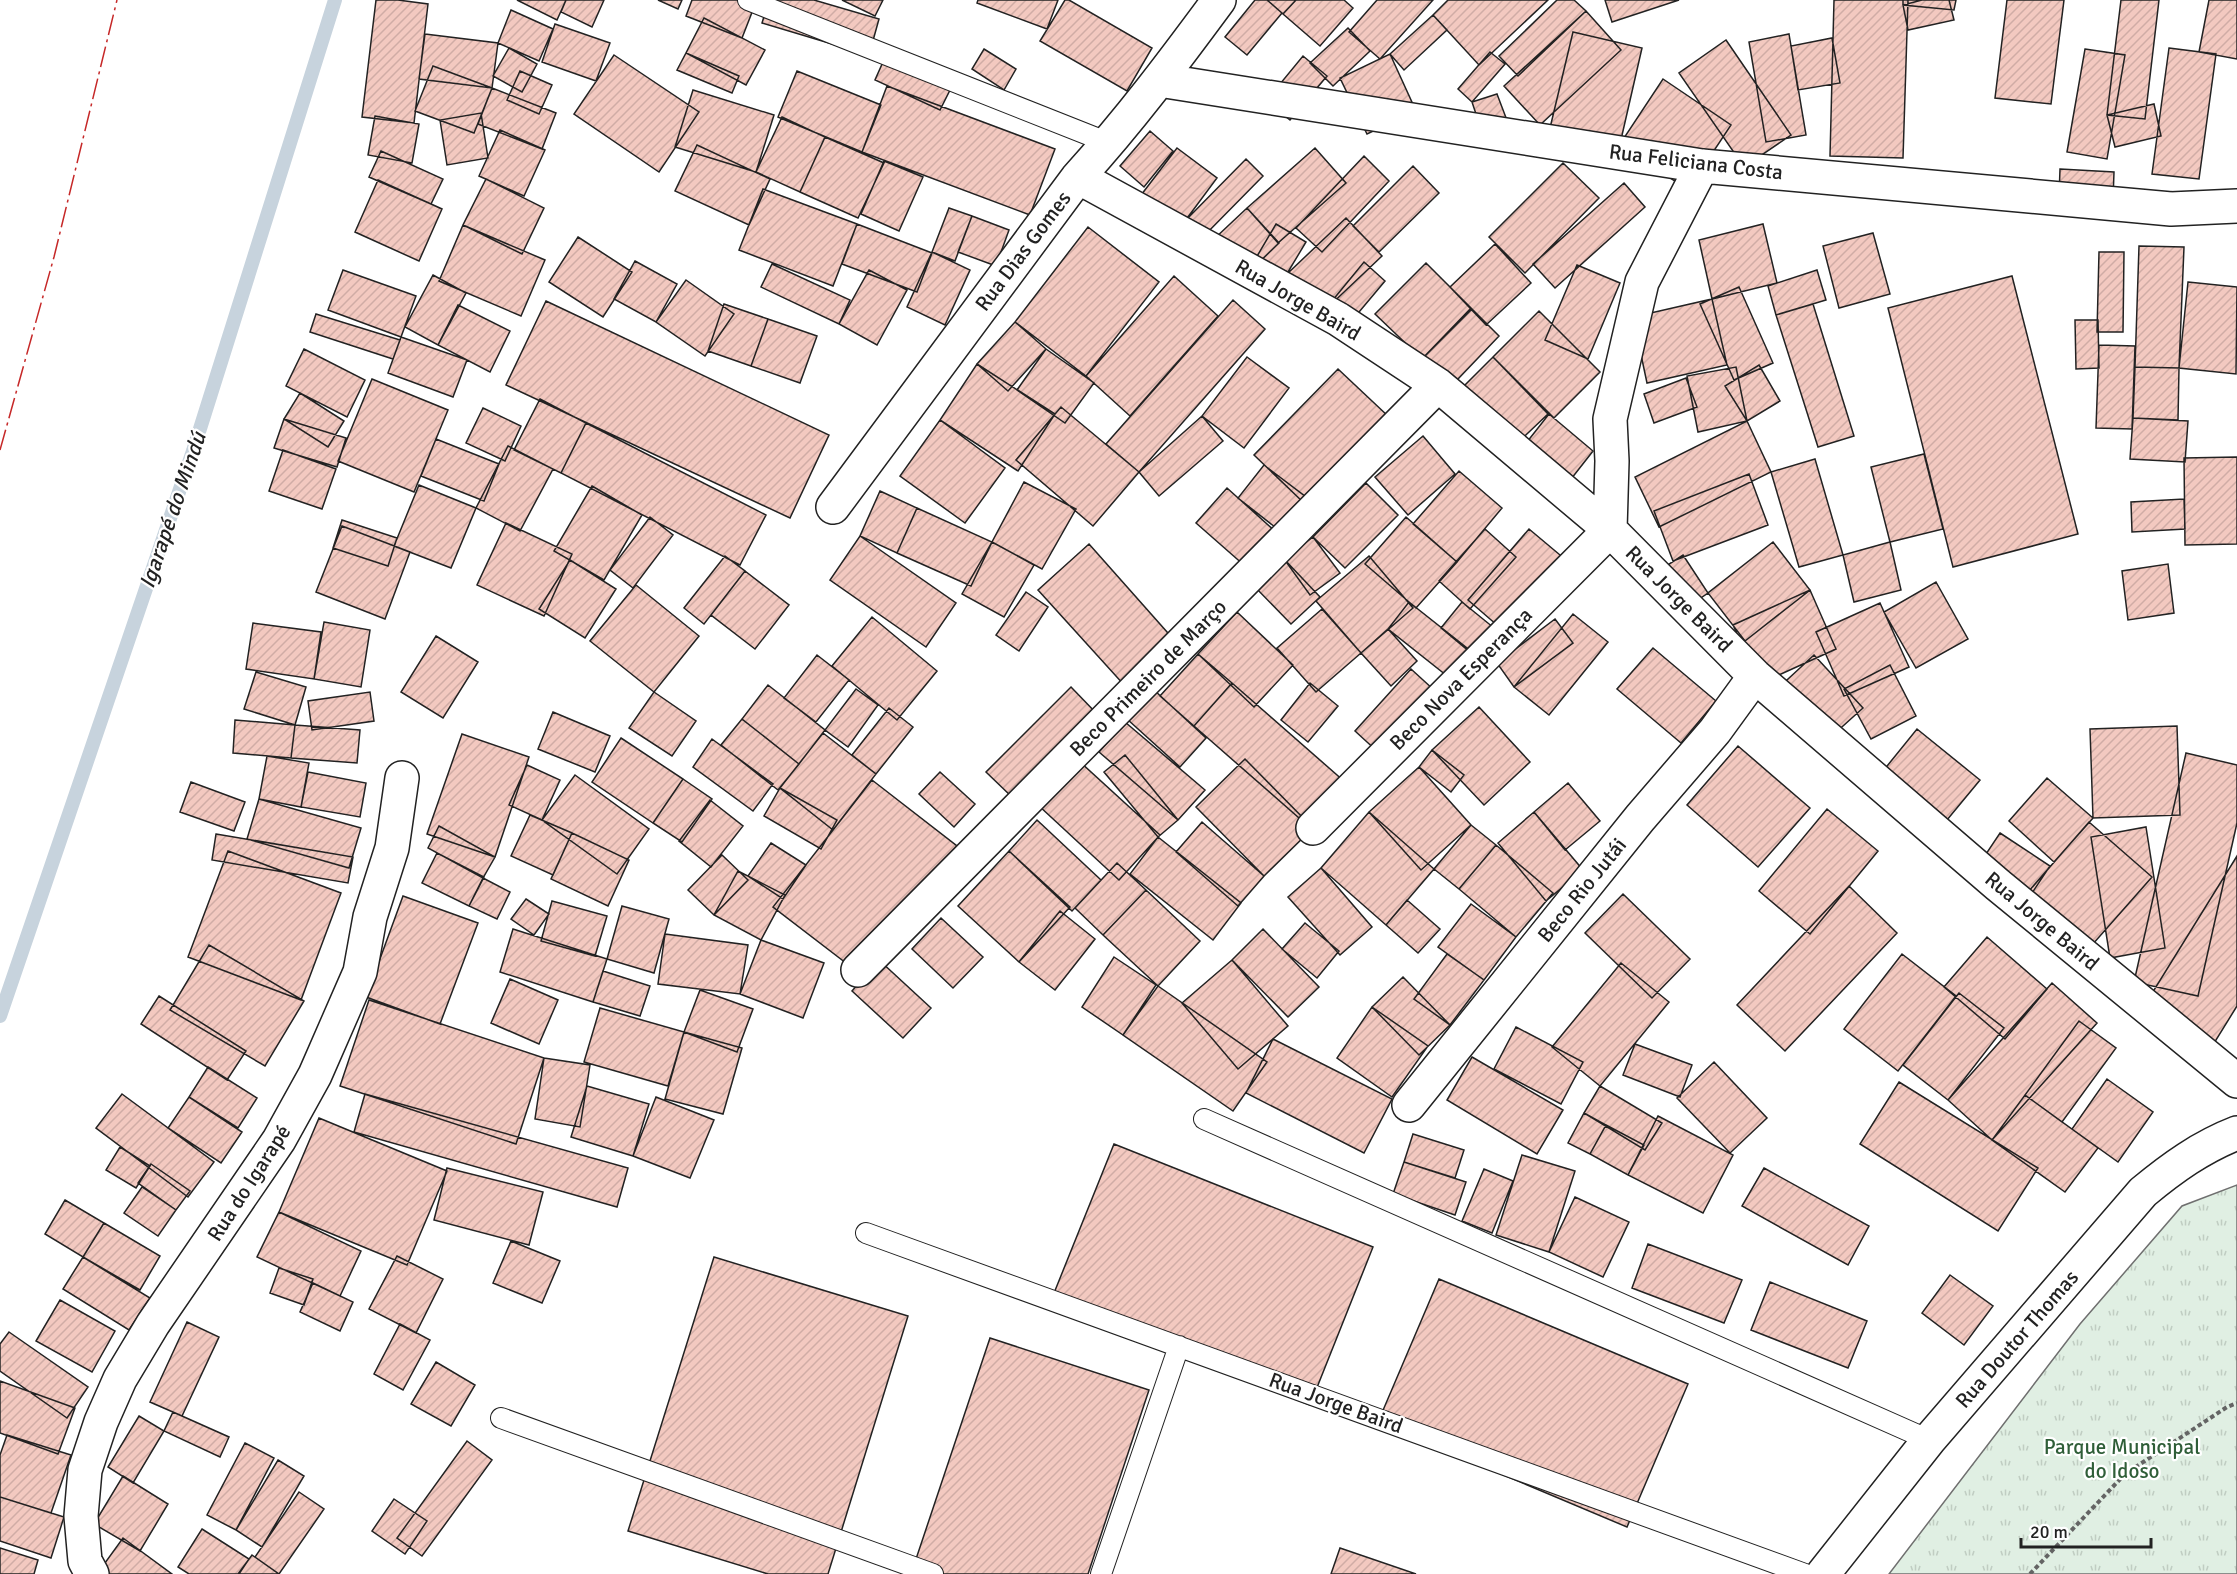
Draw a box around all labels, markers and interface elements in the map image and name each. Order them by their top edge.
street label: Rua Feliciana Costa [1607,138,1785,186]
street label: Rua Dias Gomes [969,186,1077,316]
street label: Rua Jorge Baird [1231,254,1365,346]
water label: Igarapé do Mindú [133,427,212,592]
street label: Rua Jorge Baird [1620,540,1738,658]
street label: Beco Primeiro de Março [1064,594,1232,762]
street label: Beco Nova Esperança [1384,602,1538,756]
street label: Beco Rio Jutái [1532,832,1632,948]
street label: Rua Jorge Baird [1980,866,2104,976]
street label: Rua do Igarapé [202,1120,296,1246]
street label: Rua Doutor Thomas [1950,1265,2084,1413]
street label: Rua Jorge Baird [1265,1367,1407,1439]
park label: Parque Municipal do Idoso [2044,1434,2200,1484]
scale bar [2021,1511,2152,1549]
text: 20 m [2030,1521,2068,1543]

